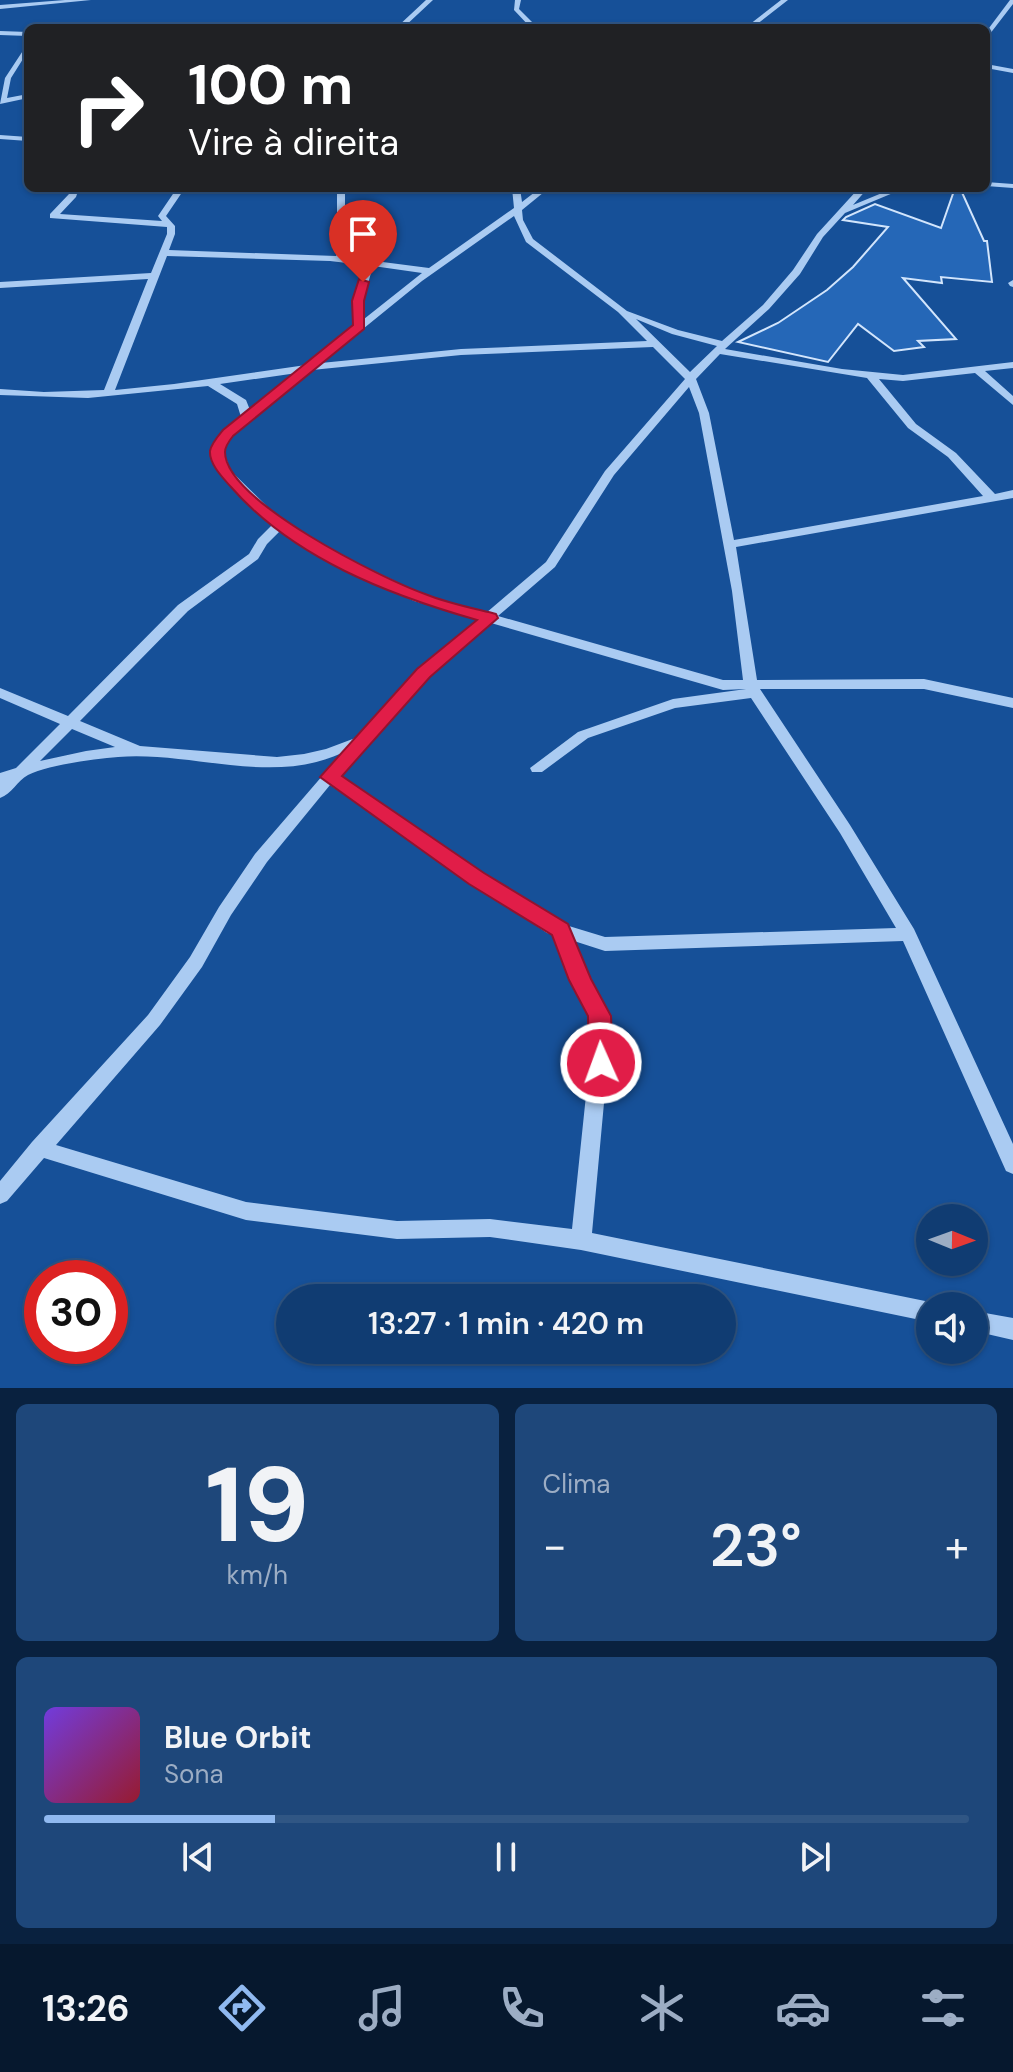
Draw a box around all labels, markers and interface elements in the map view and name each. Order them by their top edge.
text: 100 m [188,48,353,121]
icon: right [56,56,160,160]
text: Vire à direita [188,119,399,166]
pin [329,200,397,282]
icon: arrive [341,212,385,256]
position arrow [559,1021,643,1105]
north arrow [916,1204,988,1276]
map controls [916,1204,988,1364]
speed limit sign: 30 [24,1260,128,1364]
button: sound [916,1292,988,1364]
text: 13:27 · 1 min · 420 m [368,1304,644,1343]
text: 19 [205,1438,309,1573]
text: Clima [543,1467,611,1501]
text: 23° [710,1506,802,1585]
text: − [543,1517,567,1575]
text: + [945,1517,969,1575]
text: km/h [227,1558,288,1592]
text: Blue Orbit [164,1718,311,1757]
text: Sona [164,1757,224,1791]
icon: previous [176,1835,220,1879]
icon: pause [484,1835,528,1879]
icon: next [793,1835,837,1879]
icon: directions [214,1980,270,2036]
icon: music [354,1980,410,2036]
icon: phone [494,1980,550,2036]
icon: climate [634,1980,690,2036]
icon: car [775,1980,831,2036]
icon: filters [915,1980,971,2036]
text: 13:26 [42,1985,130,2032]

